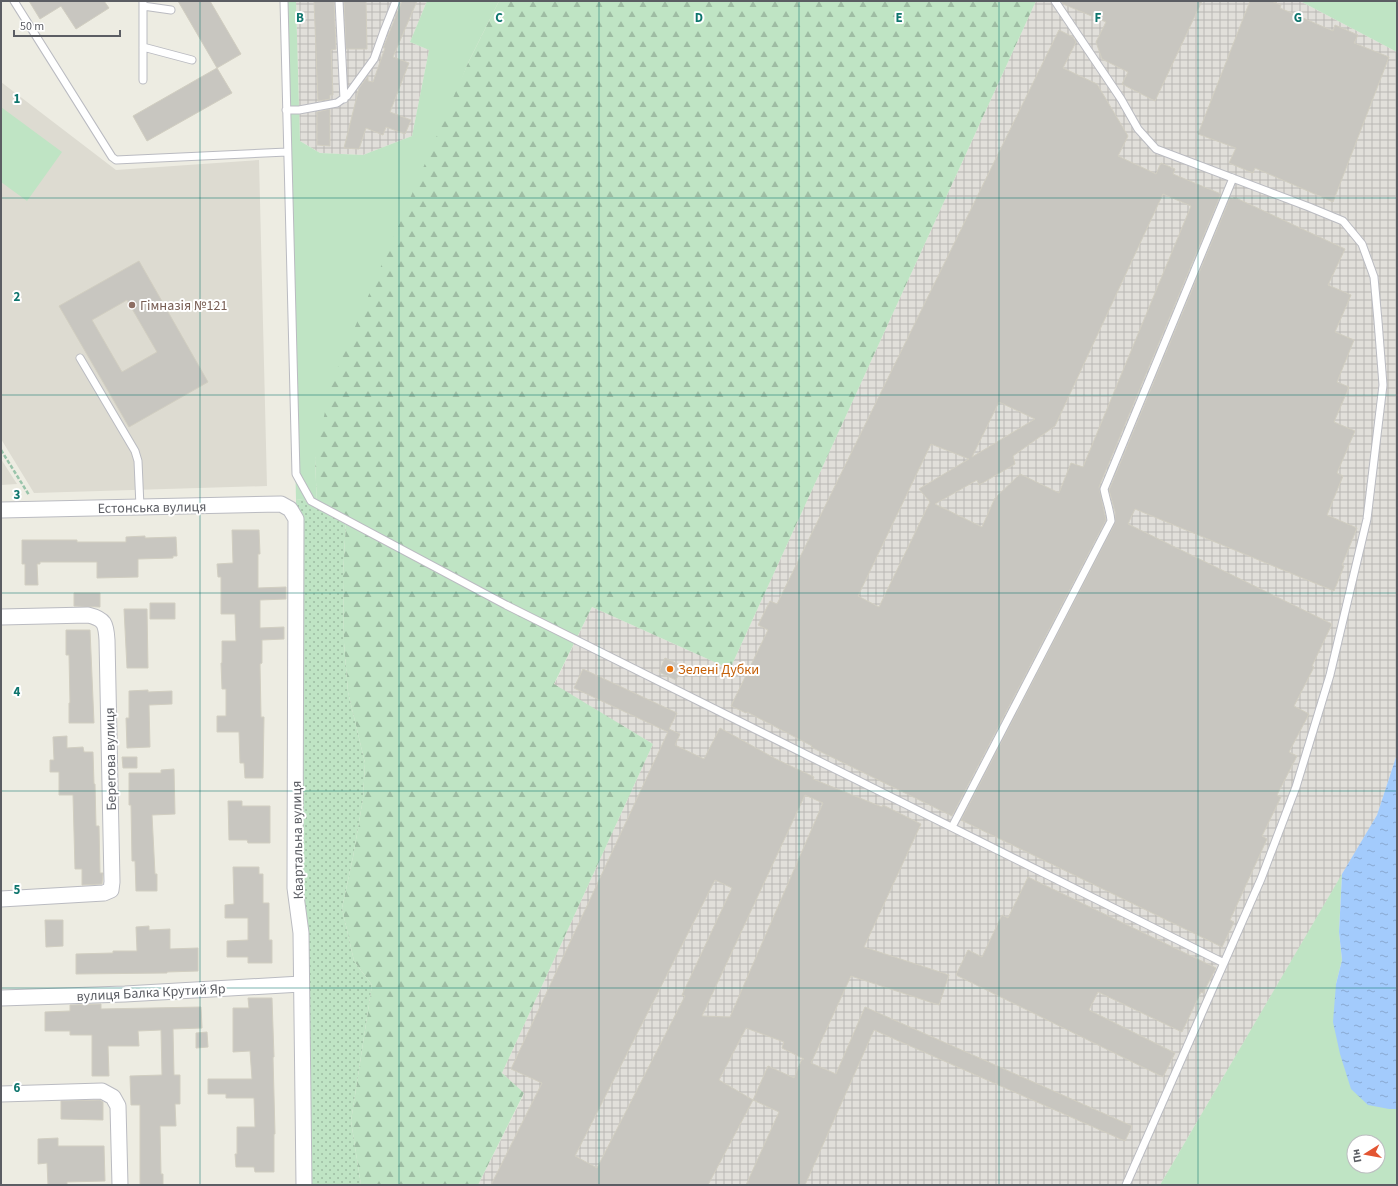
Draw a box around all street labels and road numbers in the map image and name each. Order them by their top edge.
street label: Естонська вулиця [97,497,207,519]
street label: Берегова вулиця [100,707,122,811]
street label: Квартальна вулиця [287,780,309,900]
street label: вулиця Балка Крутий Яр [76,979,226,1007]

